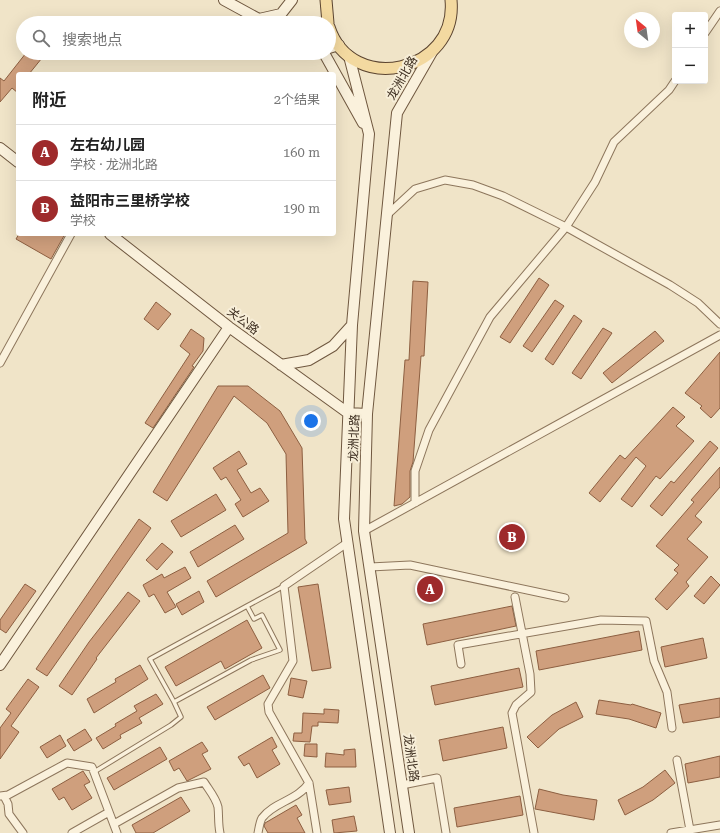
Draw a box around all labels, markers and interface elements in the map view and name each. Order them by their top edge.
north arrow [624,12,660,48]
map controls [672,12,708,84]
button: + [672,12,708,48]
search box [16,16,336,60]
icon: search [30,27,52,49]
text: 搜索地点 [62,31,122,49]
button: − [672,48,708,84]
street label: 龙洲北路 [384,54,420,102]
text: 附近 [32,90,66,110]
text: 2个结果 [274,92,320,107]
text: 左右幼儿园 [70,136,145,154]
text: A [40,145,50,160]
text: 160 m [283,145,320,160]
text: 学校 · 龙洲北路 [70,157,158,172]
text: 益阳市三里桥学校 [70,192,190,210]
text: B [40,201,50,216]
text: 190 m [283,201,320,216]
text: 学校 [70,213,96,228]
street label: 关公路 [224,305,262,337]
your location [301,411,321,431]
street label: 龙洲北路 [346,414,362,462]
pin: B [499,522,525,552]
pin: A [417,574,443,604]
street label: 龙洲北路 [401,733,421,783]

